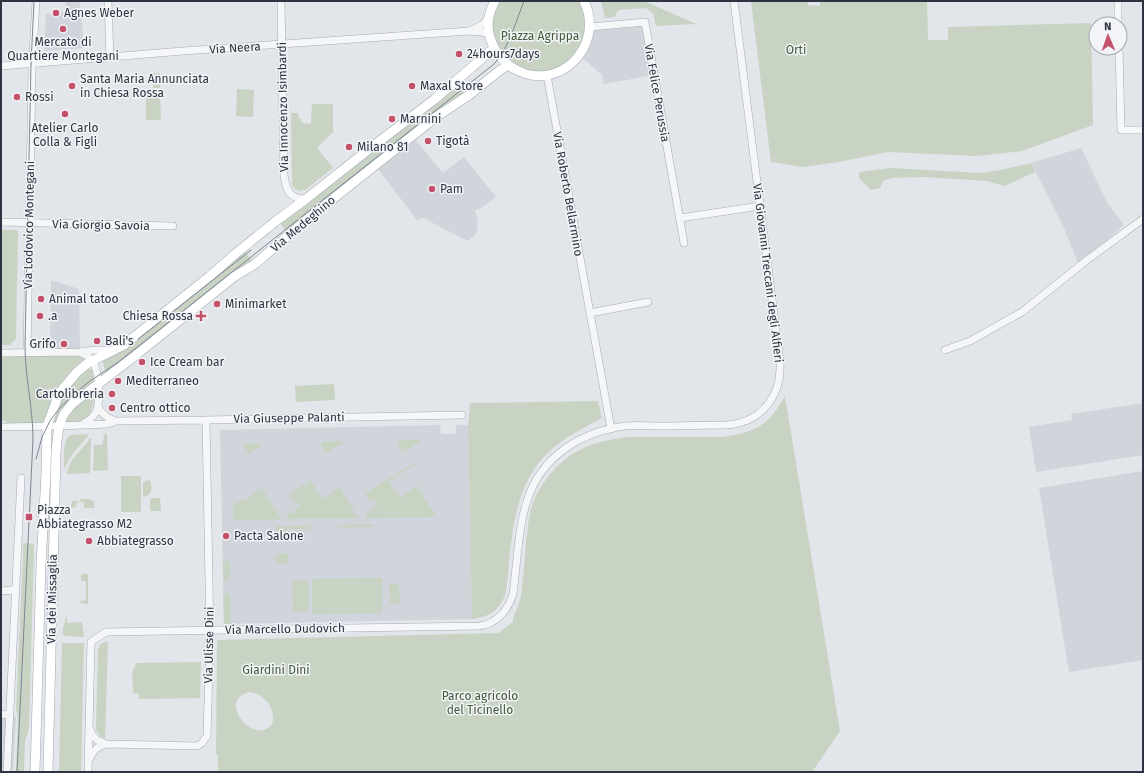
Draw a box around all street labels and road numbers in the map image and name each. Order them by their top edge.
street label: Via Neera [209,39,261,57]
street label: Via Innocenzo Isimbardi [275,42,291,172]
street label: Via Felice Perussia [641,43,673,143]
street label: Via Roberto Bellarmino [550,131,586,257]
street label: Via Lodovico Montegani [21,161,37,289]
street label: Via Giovanni Treccani degli Alfieri [750,183,786,363]
street label: Via Medeghino [268,193,338,255]
street label: Via Giorgio Savoia [52,217,150,233]
street label: Via Giuseppe Palanti [233,410,345,426]
street label: Via dei Missaglia [44,554,60,644]
street label: Via Ulisse Dini [201,606,217,684]
street label: Via Marcello Dudovich [225,621,345,637]

